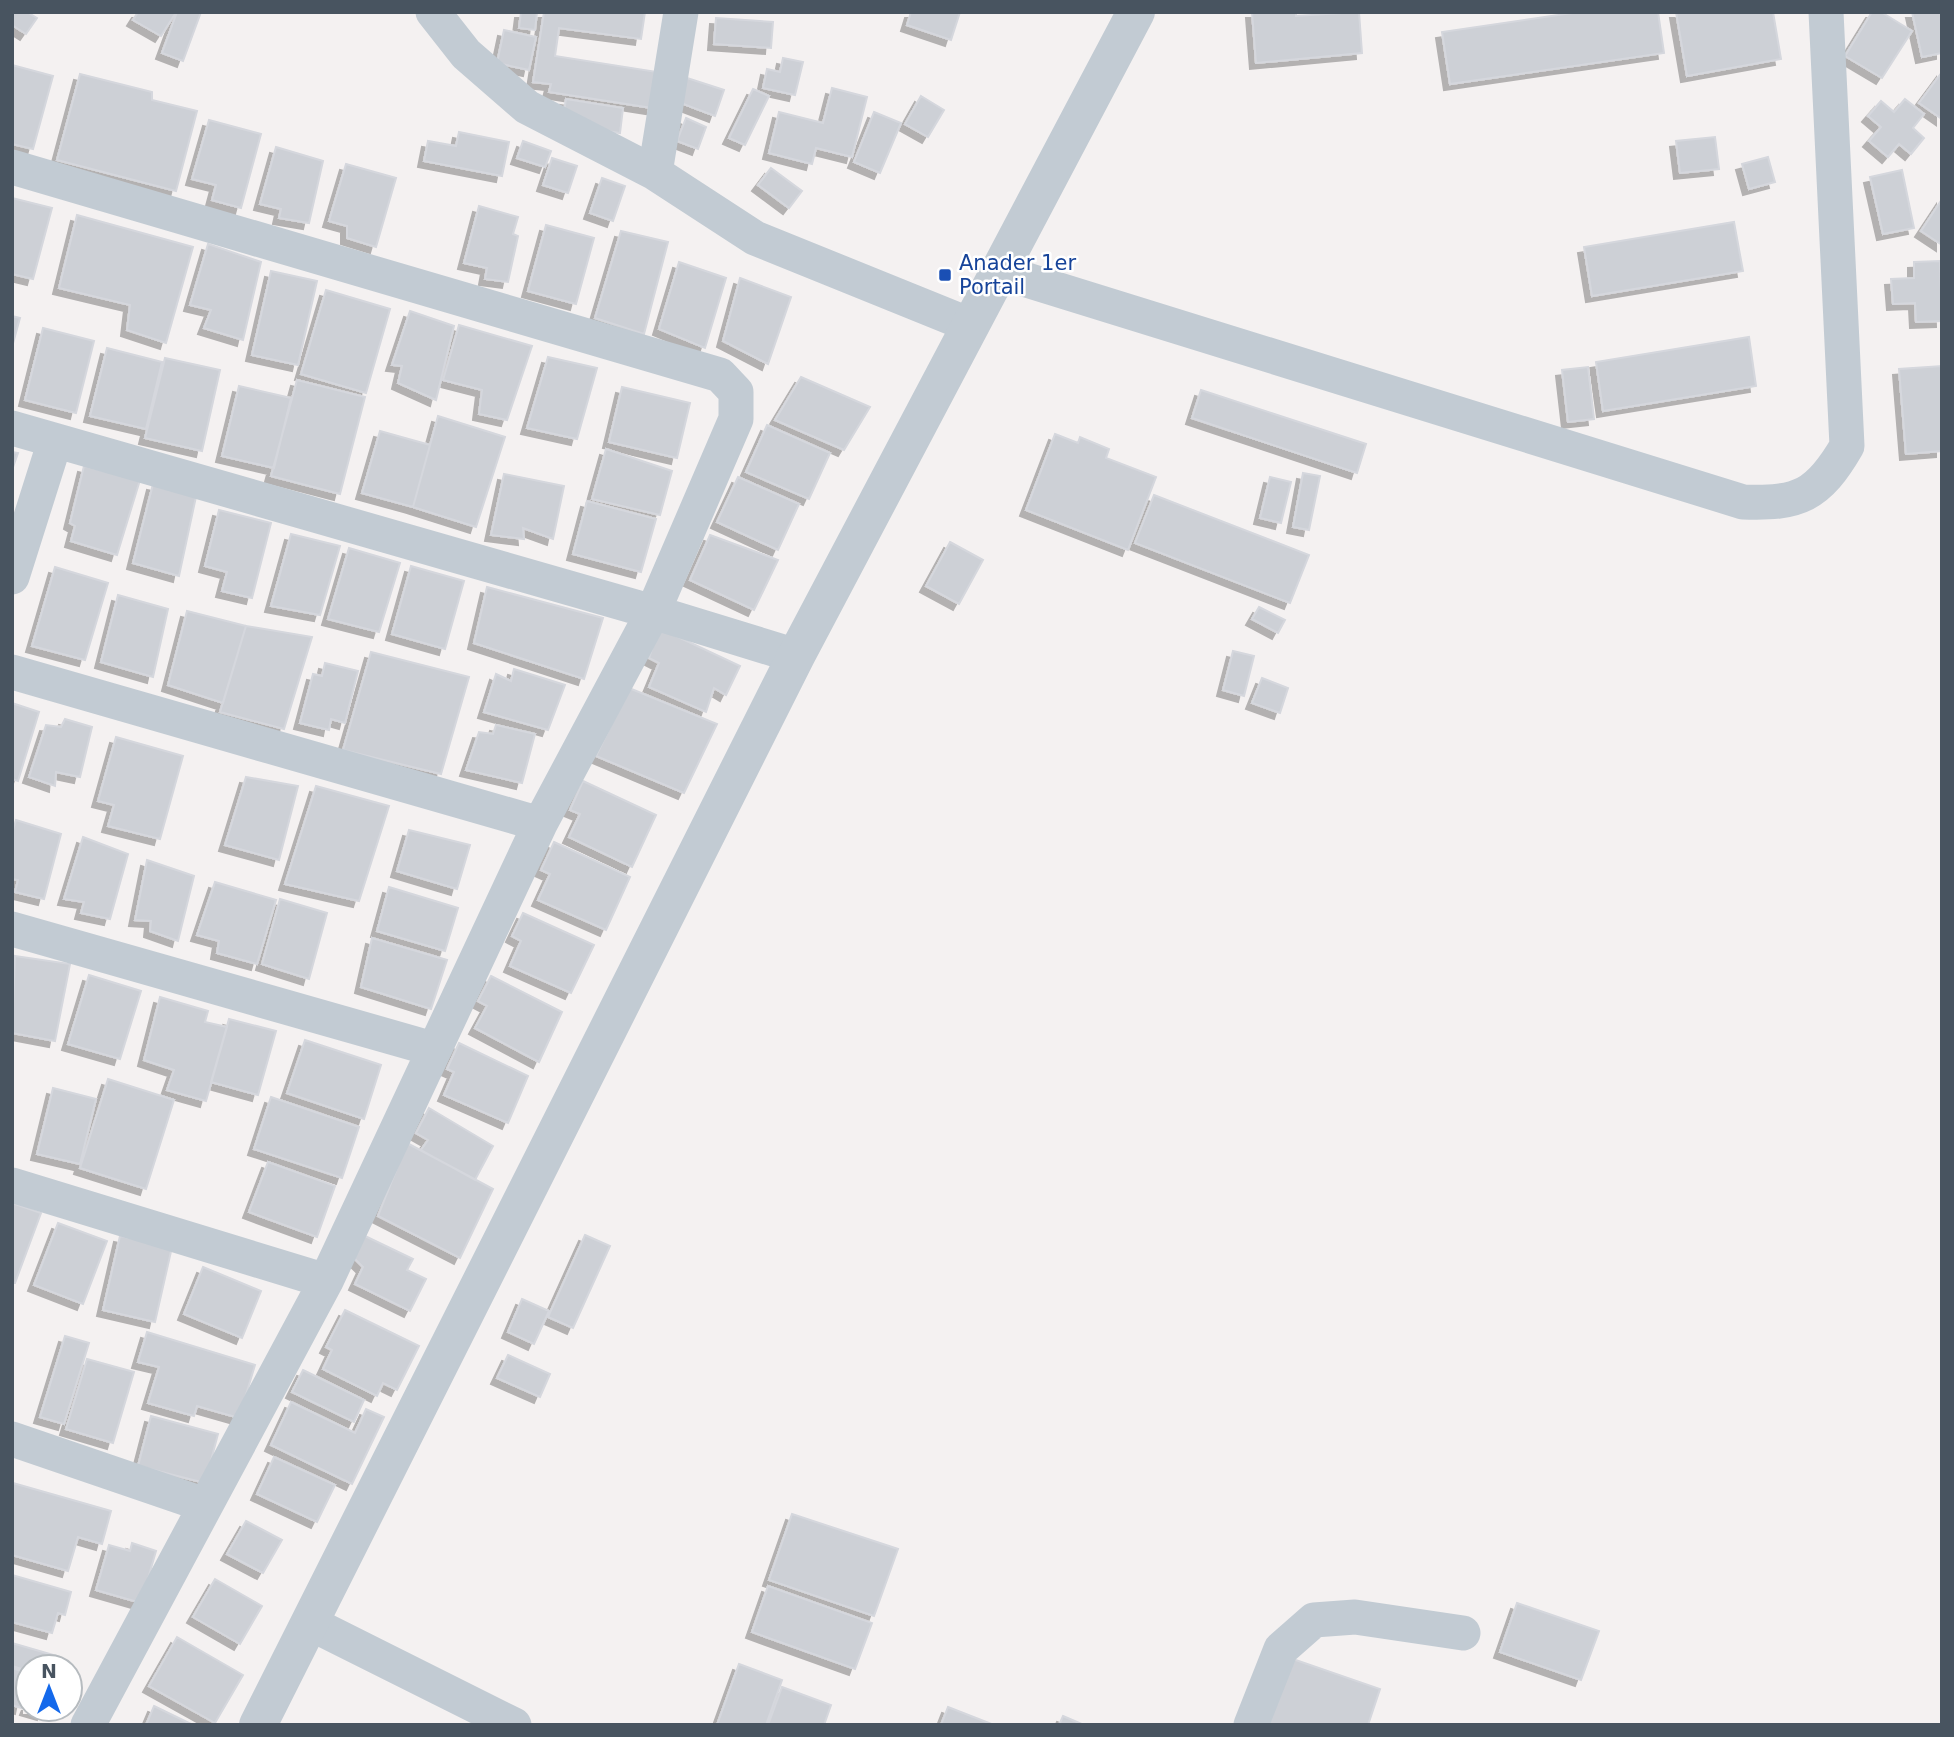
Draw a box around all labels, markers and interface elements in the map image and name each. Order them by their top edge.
place label: Anader 1er Portail [959,251,1076,299]
marker: Anader 1er Portail [937,267,953,283]
north arrow [14,1653,84,1723]
text: N [41,1660,57,1682]

